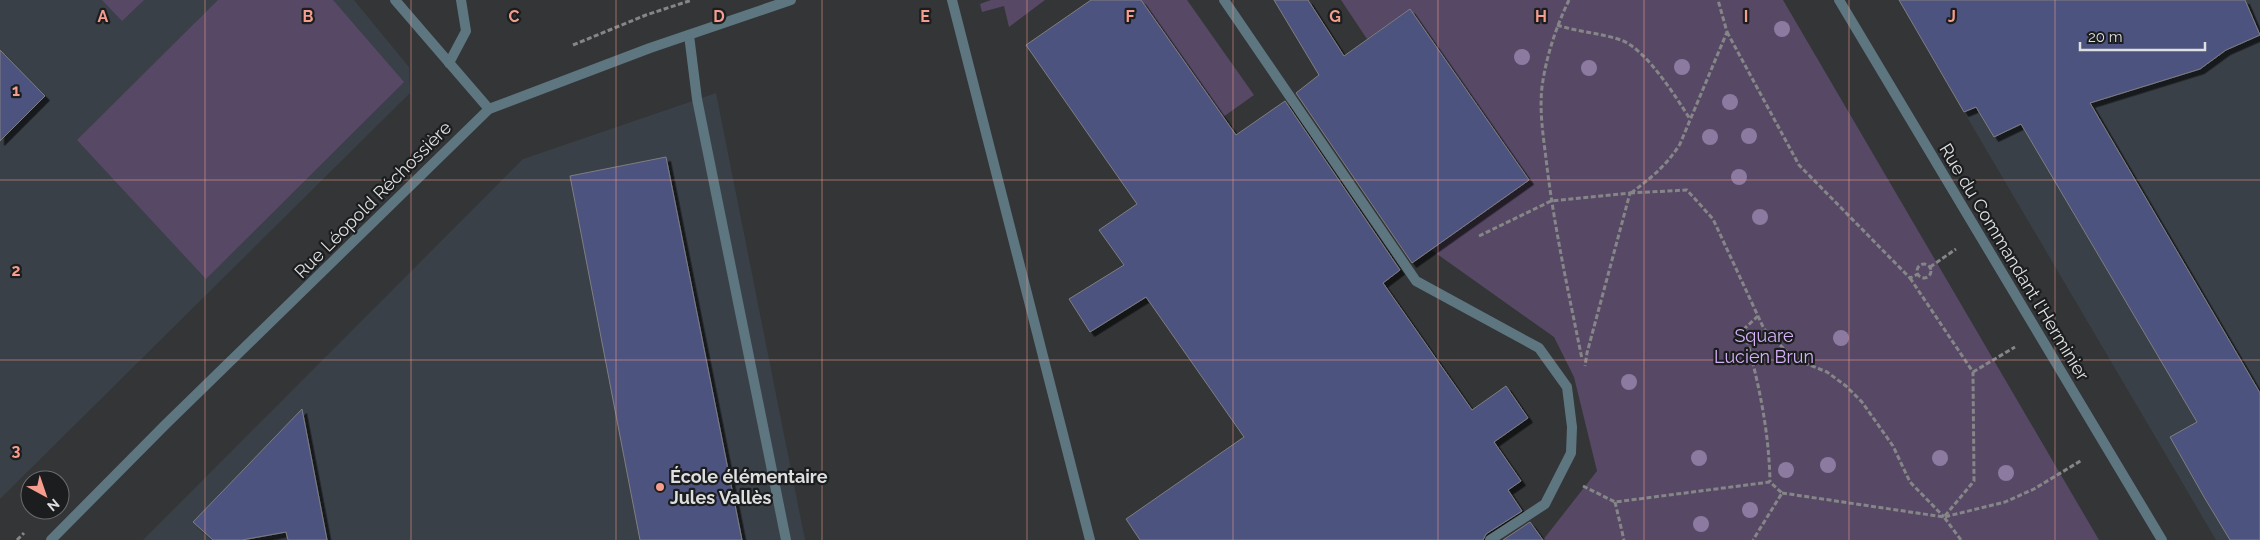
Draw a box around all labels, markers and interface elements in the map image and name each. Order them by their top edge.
text: A [98,7,109,26]
text: B [303,7,314,26]
text: C [509,7,520,26]
text: D [713,7,725,26]
text: E [920,7,930,26]
text: F [1125,7,1135,26]
text: G [1329,7,1341,26]
text: H [1535,7,1547,26]
text: I [1744,7,1748,26]
text: J [1948,7,1956,26]
scale bar [2080,20,2205,52]
text: 20 m [2088,28,2123,46]
text: 1 [12,81,20,100]
street label: Rue Léopold Réchossière [290,117,456,282]
street label: Rue du Commandant l'Herminier [1935,140,2094,384]
text: 2 [11,261,21,280]
park label: Square Lucien Brun [1714,325,1814,367]
text: 3 [12,441,21,460]
place label: École élémentaire Jules Vallès [670,466,828,508]
north arrow [20,470,70,520]
marker: École élémentaire Jules Vallès [654,481,666,493]
text: N [44,495,63,515]

